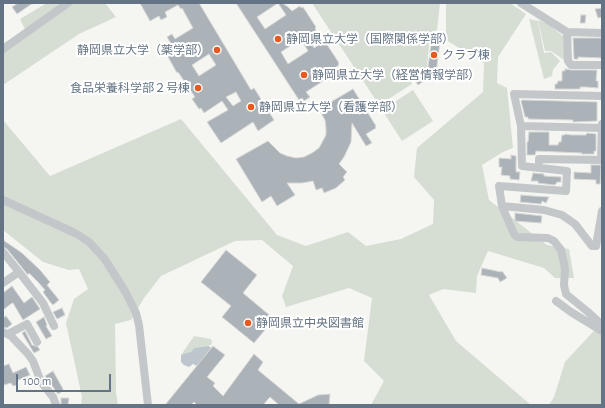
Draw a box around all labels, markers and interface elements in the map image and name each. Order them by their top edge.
place label: 静岡県立大学（国際関係学部） [286,32,454,46]
marker: 静岡県立大学（国際関係学部） [273,34,283,44]
place label: 静岡県立大学（薬学部） [77,43,209,57]
marker: 静岡県立大学（薬学部） [212,45,222,55]
place label: クラブ棟 [442,48,490,62]
marker: クラブ棟 [429,50,439,60]
place label: 静岡県立大学（経営情報学部） [312,68,480,82]
marker: 静岡県立大学（経営情報学部） [299,70,309,80]
place label: 食品栄養科学部２号棟 [70,81,190,95]
marker: 食品栄養科学部２号棟 [193,83,203,93]
place label: 静岡県立大学（看護学部） [259,100,403,114]
marker: 静岡県立大学（看護学部） [246,102,256,112]
place label: 静岡県立中央図書館 [256,316,364,330]
marker: 静岡県立中央図書館 [243,318,253,328]
scale bar [18,366,113,392]
text: 100 m [23,375,51,387]

